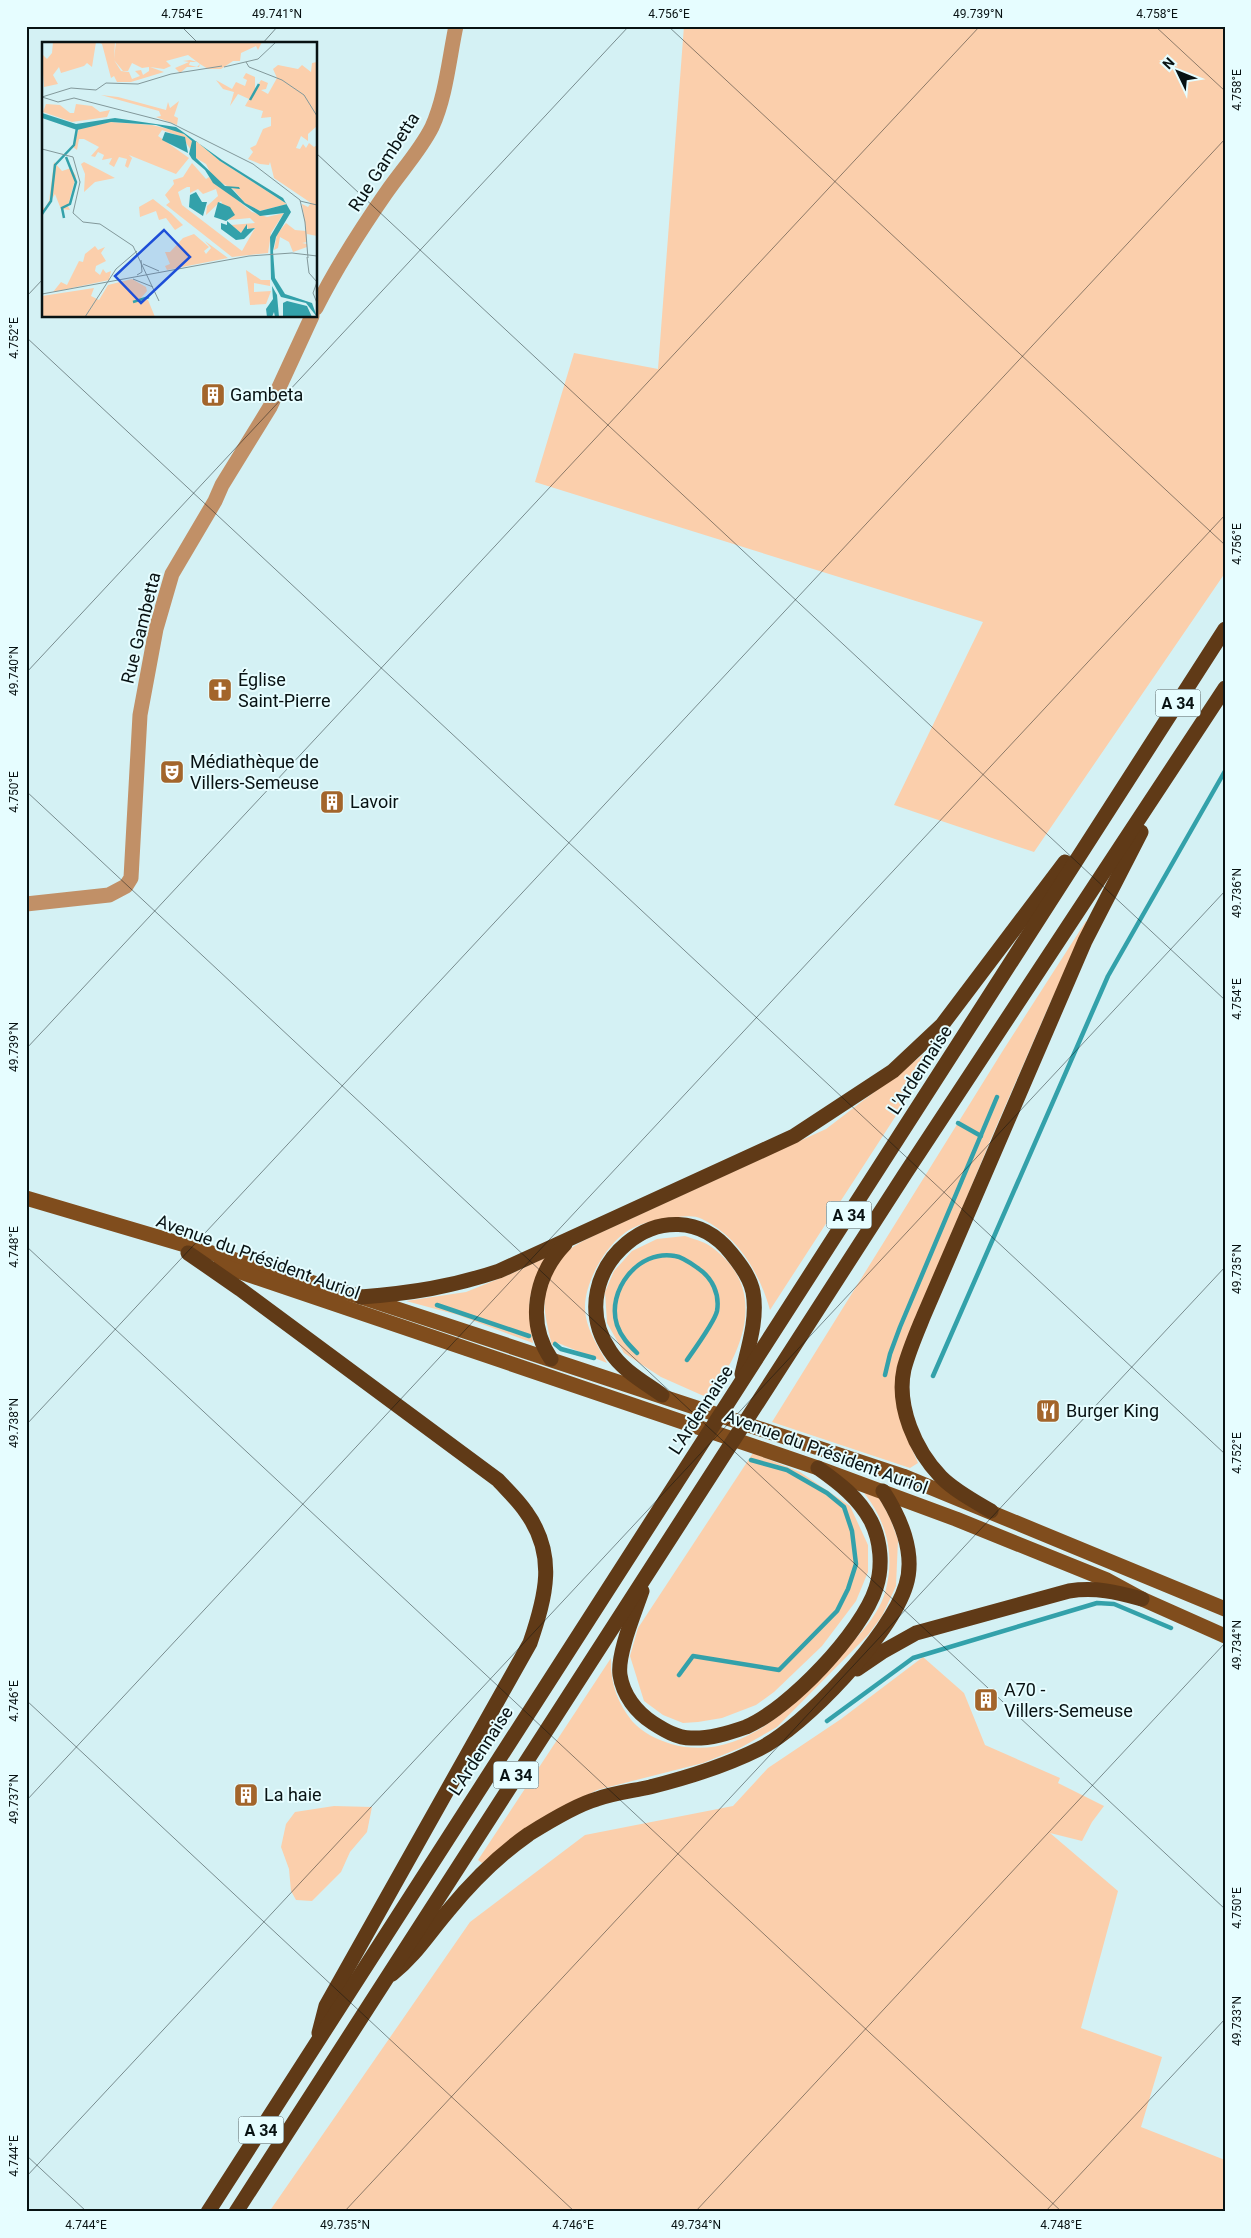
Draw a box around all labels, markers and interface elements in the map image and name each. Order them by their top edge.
text: 4.754°E [161,7,203,21]
text: 49.741°N [252,7,302,21]
text: 4.756°E [648,7,690,21]
text: 49.739°N [953,7,1003,21]
text: 4.758°E [1136,7,1178,21]
inset map [42,42,318,318]
north arrow [1154,48,1204,98]
text: N [1159,54,1178,72]
text: 4.758°E [1230,69,1244,111]
street label: Rue Gambetta [344,108,423,215]
text: 4.752°E [7,317,21,359]
building icon: Gambeta [200,382,226,408]
place label: Gambeta [230,384,303,405]
text: 4.756°E [1230,523,1244,565]
street label: Rue Gambetta [117,570,165,686]
text: 49.740°N [7,646,21,696]
place label: Église Saint-Pierre [238,669,331,711]
church icon: Église Saint-Pierre [207,677,233,703]
road number: A 34 [1156,690,1200,716]
place label: Médiathèque de Villers-Semeuse [190,751,319,793]
theatre icon: Médiathèque de Villers-Semeuse [159,759,185,785]
text: 4.750°E [7,771,21,813]
building icon: Lavoir [319,789,345,815]
place label: Lavoir [350,791,399,812]
text: 49.736°N [1230,868,1244,918]
text: 4.754°E [1230,978,1244,1020]
street label: L'Ardennaise [883,1021,956,1118]
text: 49.739°N [7,1022,21,1072]
road number: A 34 [826,1202,872,1228]
street label: Avenue du Président Auriol [154,1210,363,1303]
text: 4.748°E [7,1226,21,1268]
text: 49.735°N [1230,1244,1244,1294]
street label: L'Ardennaise [664,1361,737,1458]
text: 49.738°N [7,1398,21,1448]
restaurant icon: Burger King [1035,1398,1061,1424]
place label: Burger King [1066,1400,1159,1421]
street label: Avenue du Président Auriol [722,1405,931,1498]
text: 4.752°E [1230,1432,1244,1474]
text: 49.734°N [1230,1620,1244,1670]
place label: A70 - Villers-Semeuse [1004,1679,1133,1721]
text: 4.746°E [7,1680,21,1722]
building icon: A70 - Villers-Semeuse [973,1687,999,1713]
street label: L'Ardennaise [444,1702,517,1799]
road number: A 34 [494,1762,538,1788]
text: 49.737°N [7,1774,21,1824]
building icon: La haie [233,1782,259,1808]
place label: La haie [264,1784,322,1805]
text: 4.750°E [1230,1887,1244,1929]
text: 49.733°N [1230,1996,1244,2046]
road number: A 34 [238,2116,284,2144]
text: 4.744°E [7,2135,21,2177]
text: 4.744°E [65,2218,107,2232]
text: 49.735°N [320,2218,370,2232]
text: 4.746°E [552,2218,594,2232]
text: 49.734°N [671,2218,721,2232]
text: 4.748°E [1040,2218,1082,2232]

